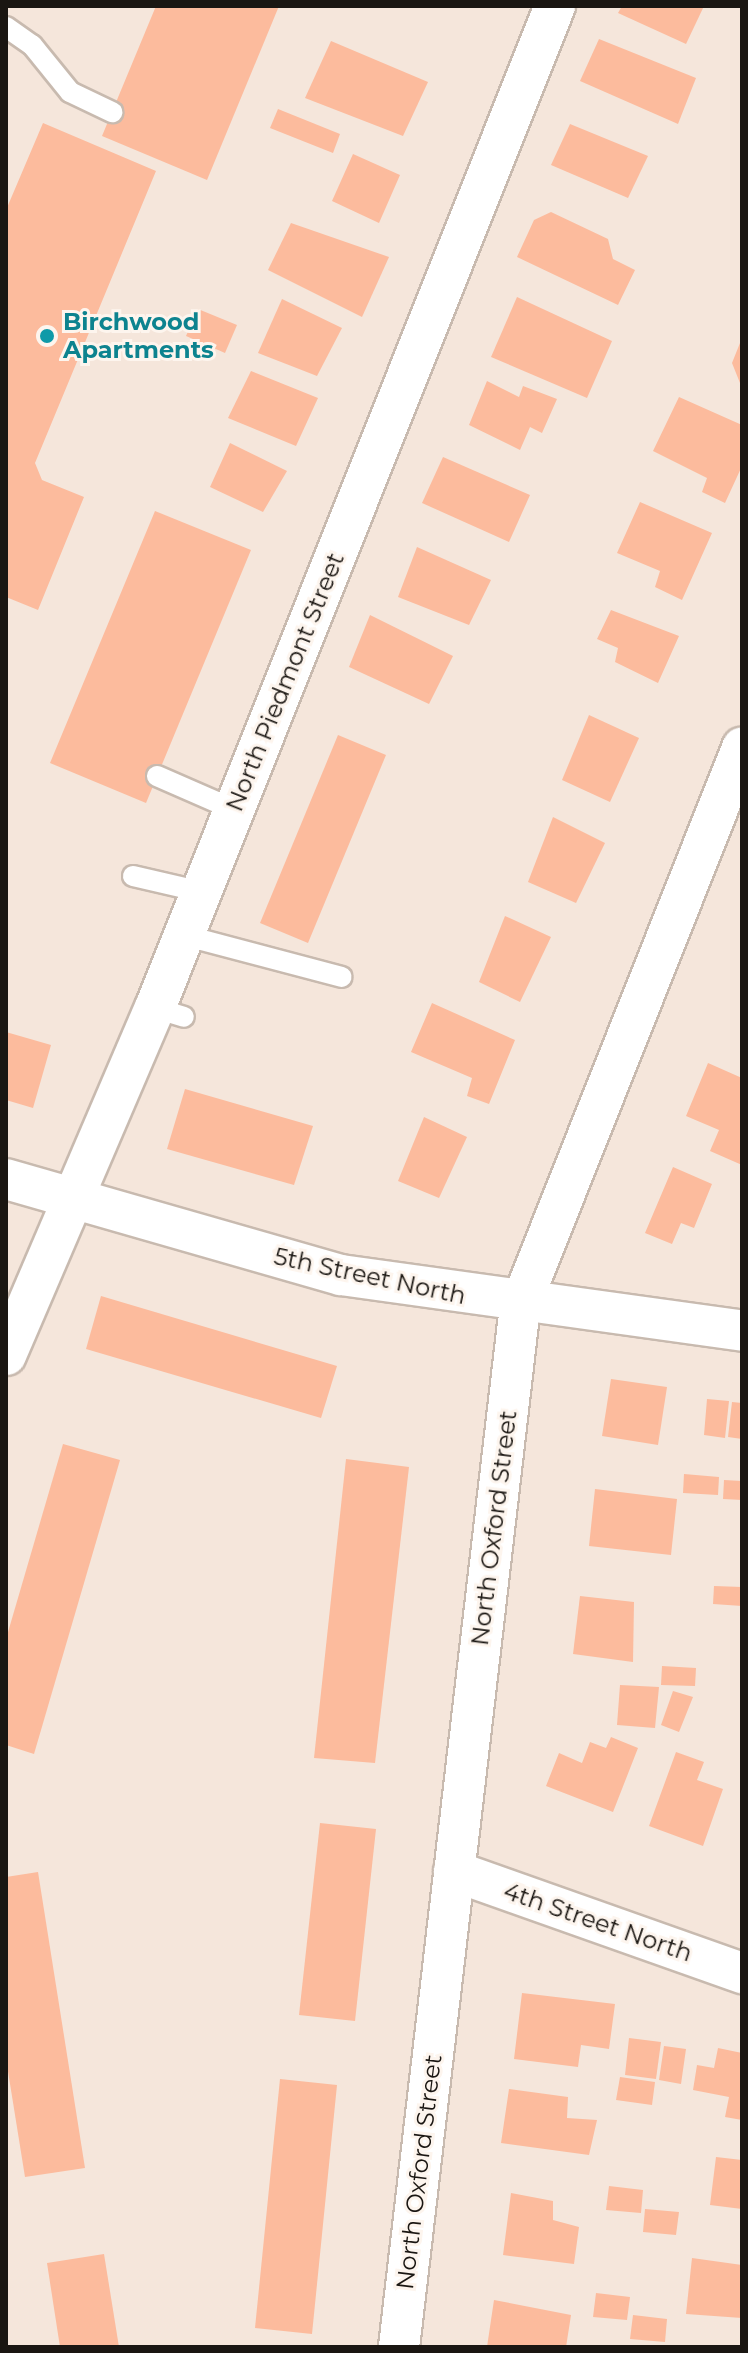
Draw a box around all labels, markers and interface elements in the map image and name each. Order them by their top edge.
place label: Birchwood Apartments [63,308,214,364]
marker: Birchwood Apartments [38,327,56,345]
street label: North Piedmont Street [220,548,350,816]
street label: 5th Street North [272,1242,468,1310]
street label: North Oxford Street [465,1409,523,1647]
street label: 4th Street North [500,1876,696,1968]
street label: North Oxford Street [390,2053,448,2291]

